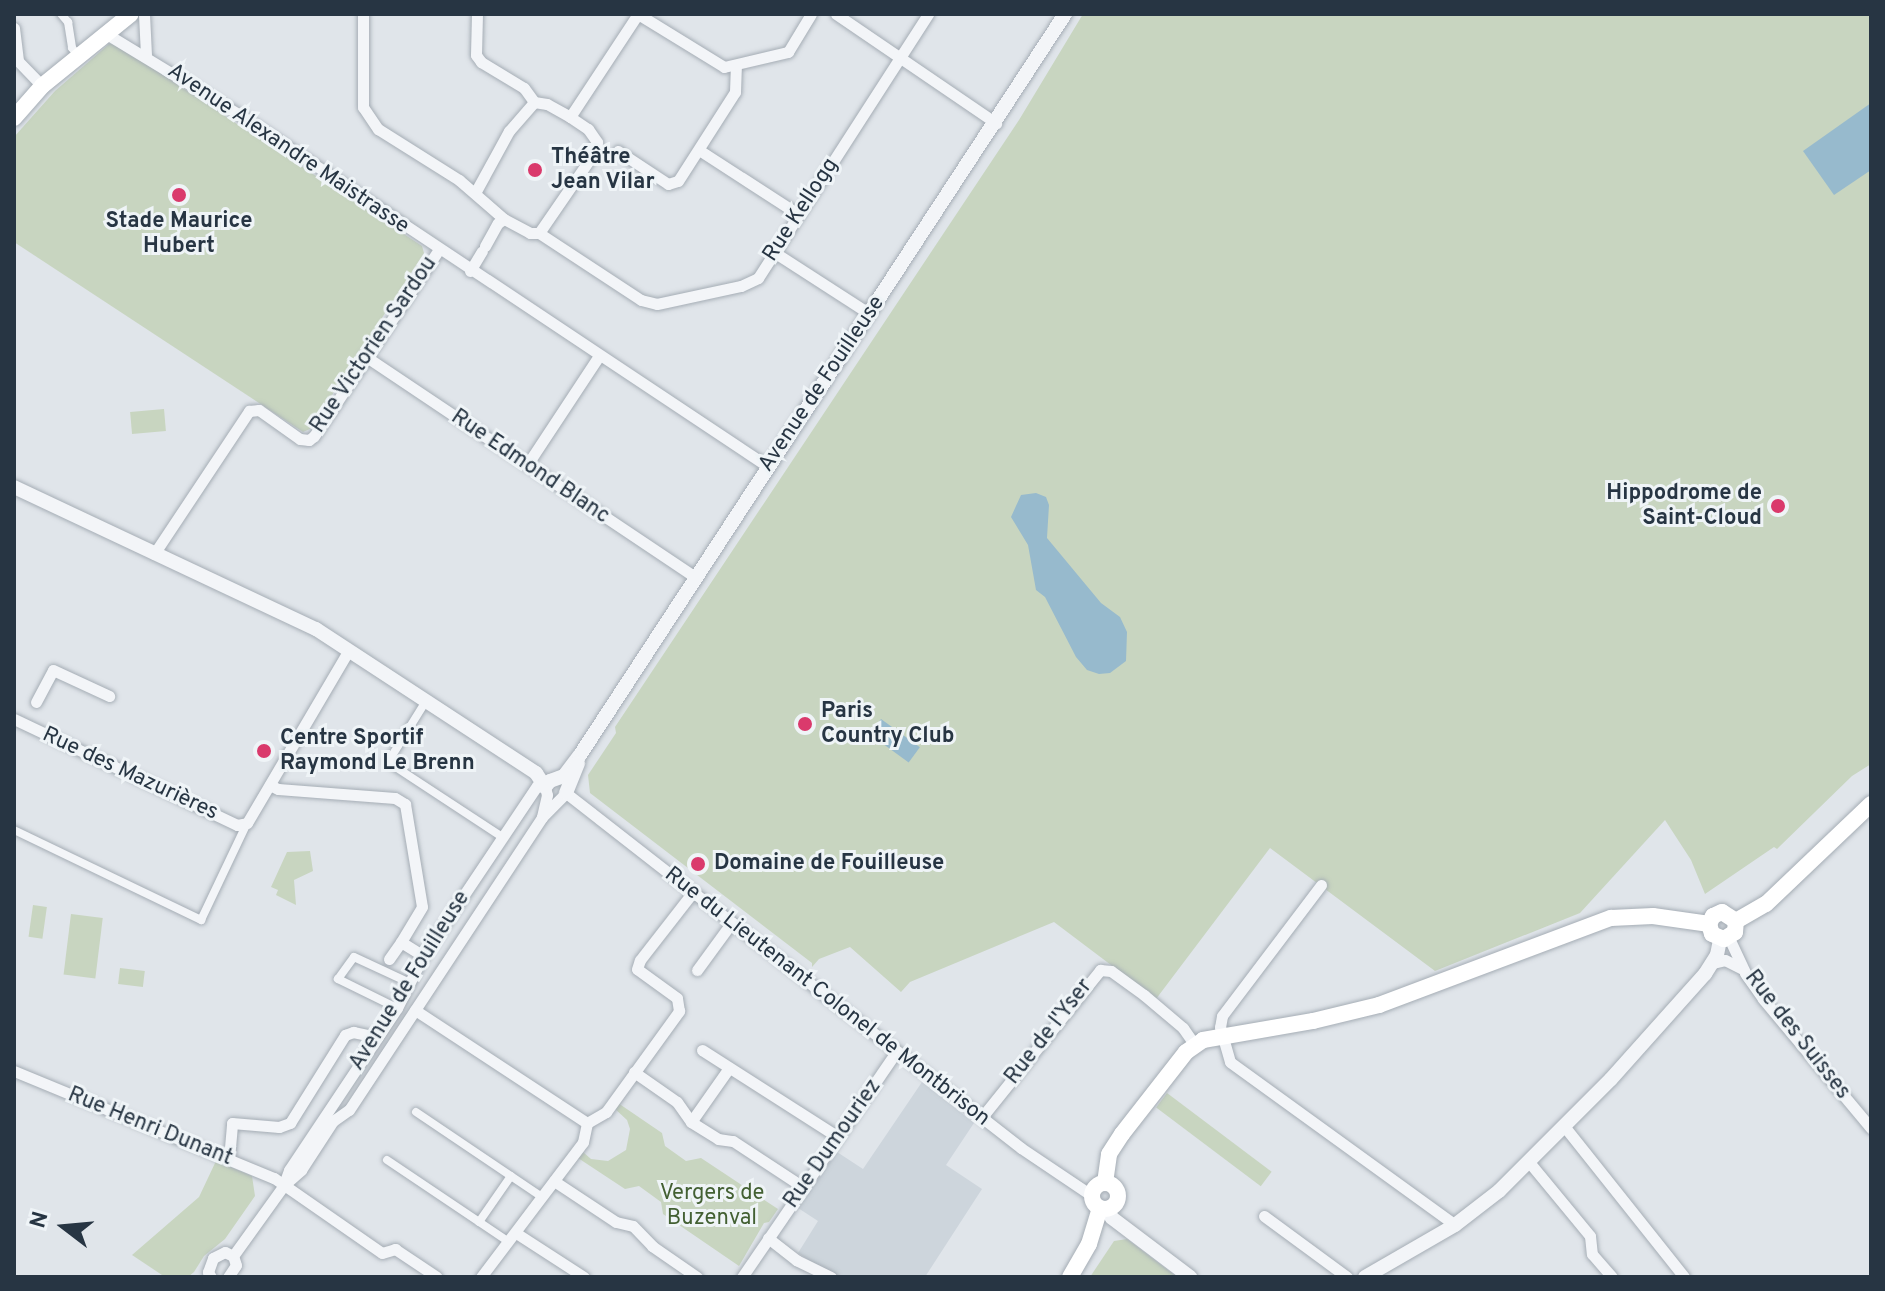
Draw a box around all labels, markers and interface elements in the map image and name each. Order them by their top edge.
street label: Avenue Alexandre Maistrasse [162,58,414,240]
place label: Théâtre Jean Vilar [551,144,655,196]
street label: Rue Kellogg [758,153,844,267]
marker: Théâtre Jean Vilar [526,161,544,179]
marker: Stade Maurice Hubert [170,186,188,204]
place label: Stade Maurice Hubert [105,208,253,260]
street label: Rue Victorien Sardou [305,251,443,439]
street label: Avenue de Fouilleuse [753,291,891,477]
street label: Rue Edmond Blanc [446,404,614,530]
place label: Hippodrome de Saint-Cloud [1606,480,1762,532]
marker: Hippodrome de Saint-Cloud [1769,497,1787,515]
place label: Paris Country Club [821,698,954,750]
marker: Paris Country Club [796,715,814,733]
street label: Rue des Mazurières [38,722,222,826]
place label: Centre Sportif Raymond Le Brenn [280,725,475,776]
marker: Centre Sportif Raymond Le Brenn [255,742,273,760]
place label: Domaine de Fouilleuse [714,851,944,877]
marker: Domaine de Fouilleuse [689,855,707,873]
street label: Rue du Lieutenant Colonel de Montbrison [659,862,995,1132]
street label: Avenue de Fouilleuse [344,886,476,1076]
street label: Rue des Suisses [1738,965,1856,1105]
street label: Rue de l'Yser [1000,974,1098,1090]
street label: Rue Dumouriez [779,1074,887,1214]
street label: Rue Henri Dunant [64,1082,236,1172]
park label: Vergers de Buzenval [660,1180,764,1232]
north arrow [24,1187,104,1267]
text: N [25,1209,56,1232]

